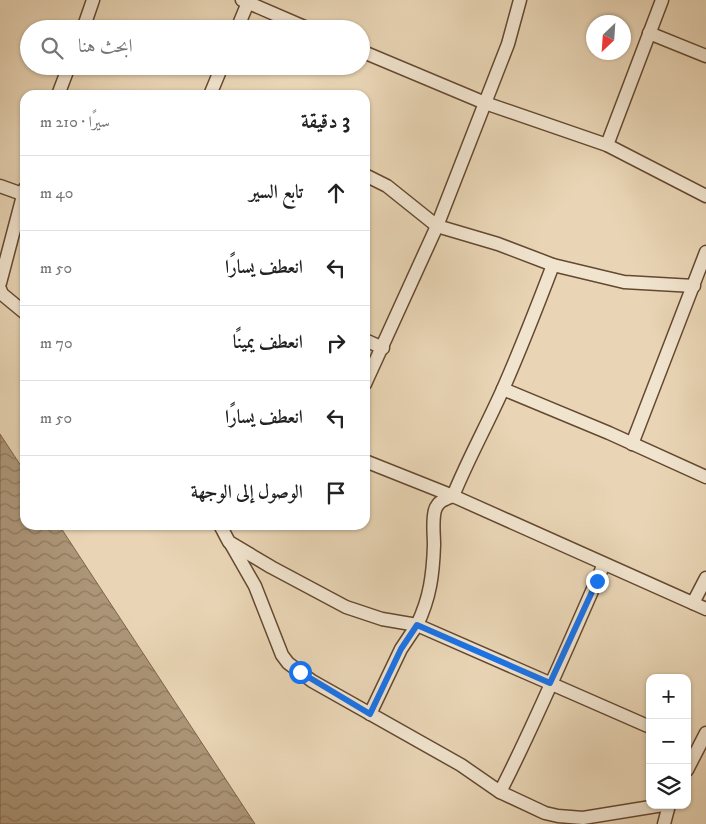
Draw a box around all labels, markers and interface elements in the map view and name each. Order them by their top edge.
north arrow [586,15,631,60]
search box [20,20,370,75]
icon: search [38,34,66,62]
text: ابحث هنا [78,35,133,58]
text: 3 دقيقة [301,109,350,135]
text: سيرًا · 210 m [40,112,110,132]
icon: ahead [322,179,350,207]
text: تابع السير [249,181,303,204]
text: 40 m [40,183,73,203]
icon: left [322,254,350,282]
text: انعطف يسارًا [225,256,303,279]
text: 50 m [40,258,72,278]
icon: right [322,329,350,357]
text: انعطف يمينًا [233,331,303,354]
text: 70 m [40,333,73,353]
icon: left [322,404,350,432]
text: انعطف يسارًا [225,406,303,429]
text: 50 m [40,408,72,428]
icon: arrive [322,479,350,507]
text: الوصول إلى الوجهة [191,481,303,504]
route end [586,570,609,593]
route start [289,661,312,684]
map controls [646,674,691,809]
button: + [646,674,691,719]
button: − [646,719,691,764]
button: layers [646,764,691,809]

